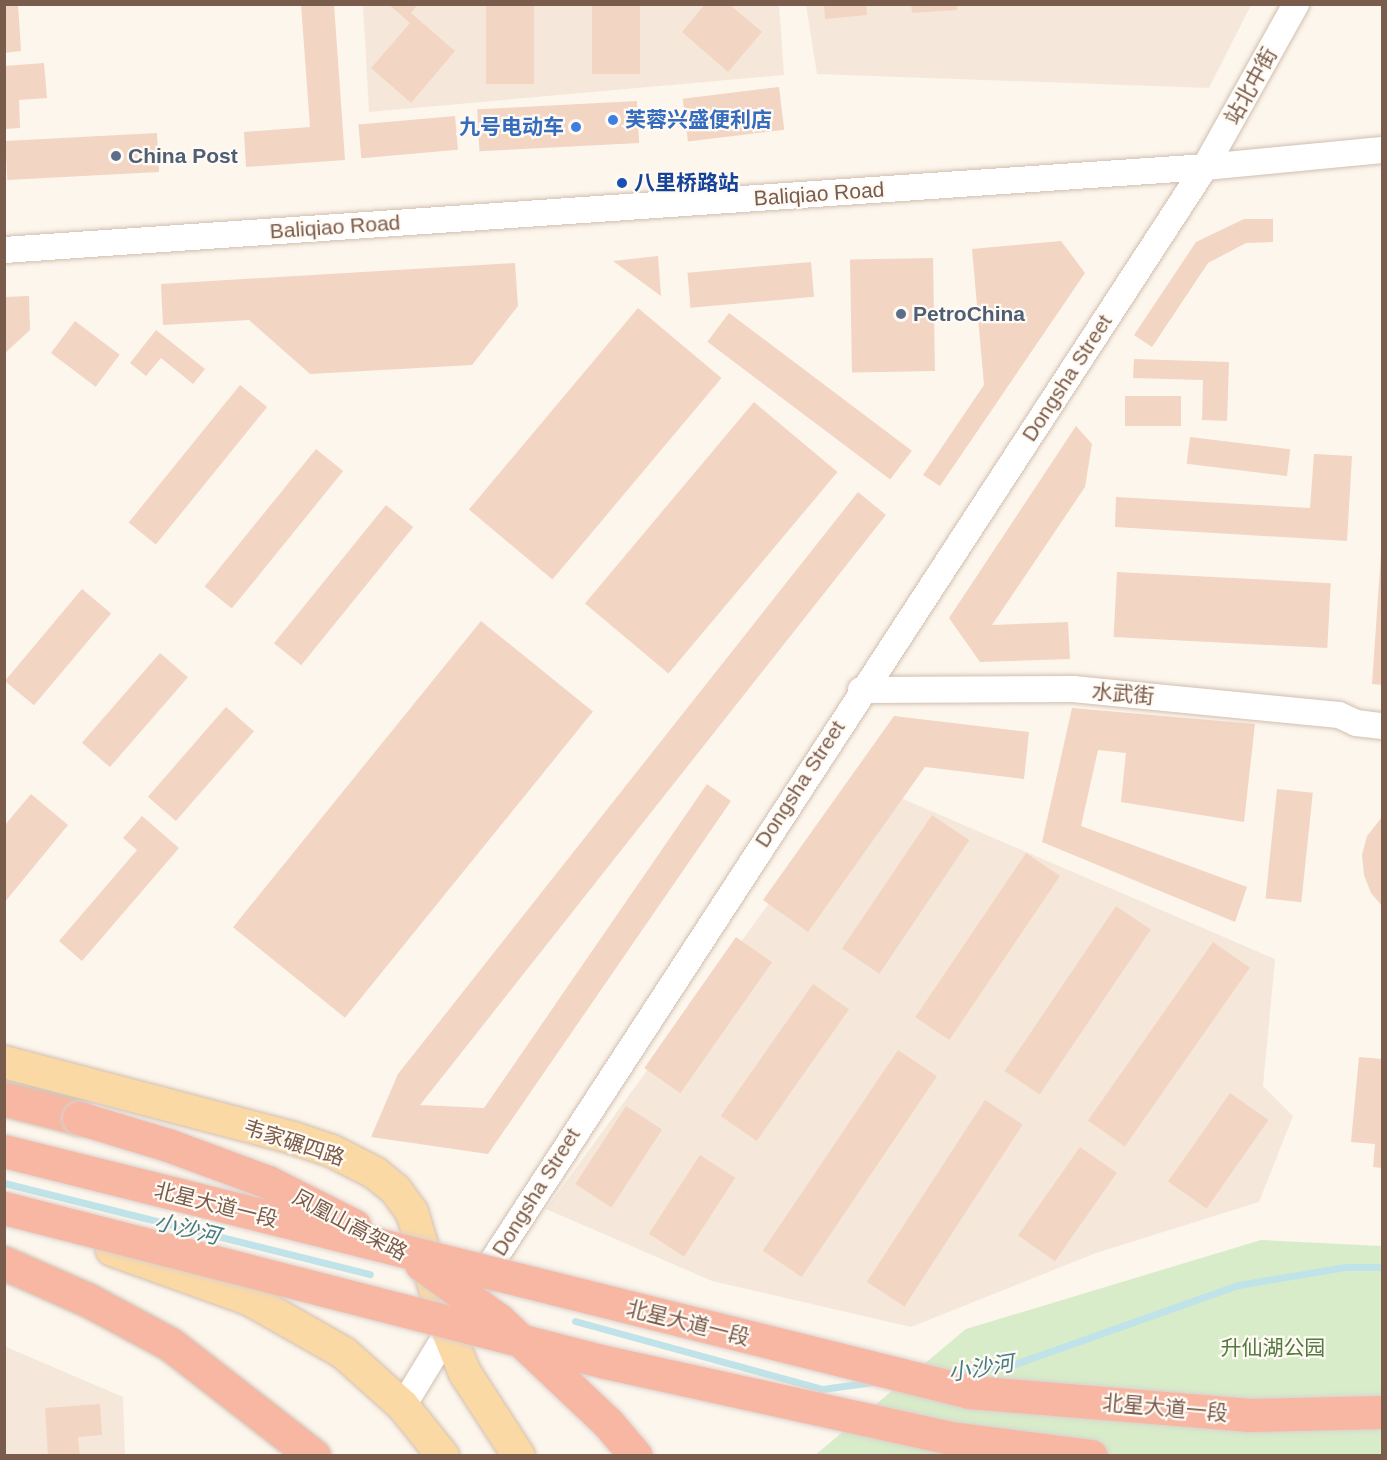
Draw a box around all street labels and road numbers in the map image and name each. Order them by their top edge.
street label: 站北中街 [1220,43,1282,129]
street label: Baliqiao Road [753,177,885,211]
street label: Baliqiao Road [269,210,401,244]
street label: Dongsha Street [1017,310,1117,446]
street label: 水武街 [1091,679,1155,709]
street label: Dongsha Street [750,716,850,852]
street label: 韦家碾四路 [240,1115,348,1171]
street label: Dongsha Street [487,1123,585,1261]
street label: 北星大道一段 [152,1178,280,1232]
street label: 凤凰山高架路 [288,1184,412,1266]
street label: 北星大道一段 [624,1296,752,1350]
street label: 北星大道一段 [1101,1390,1229,1426]

